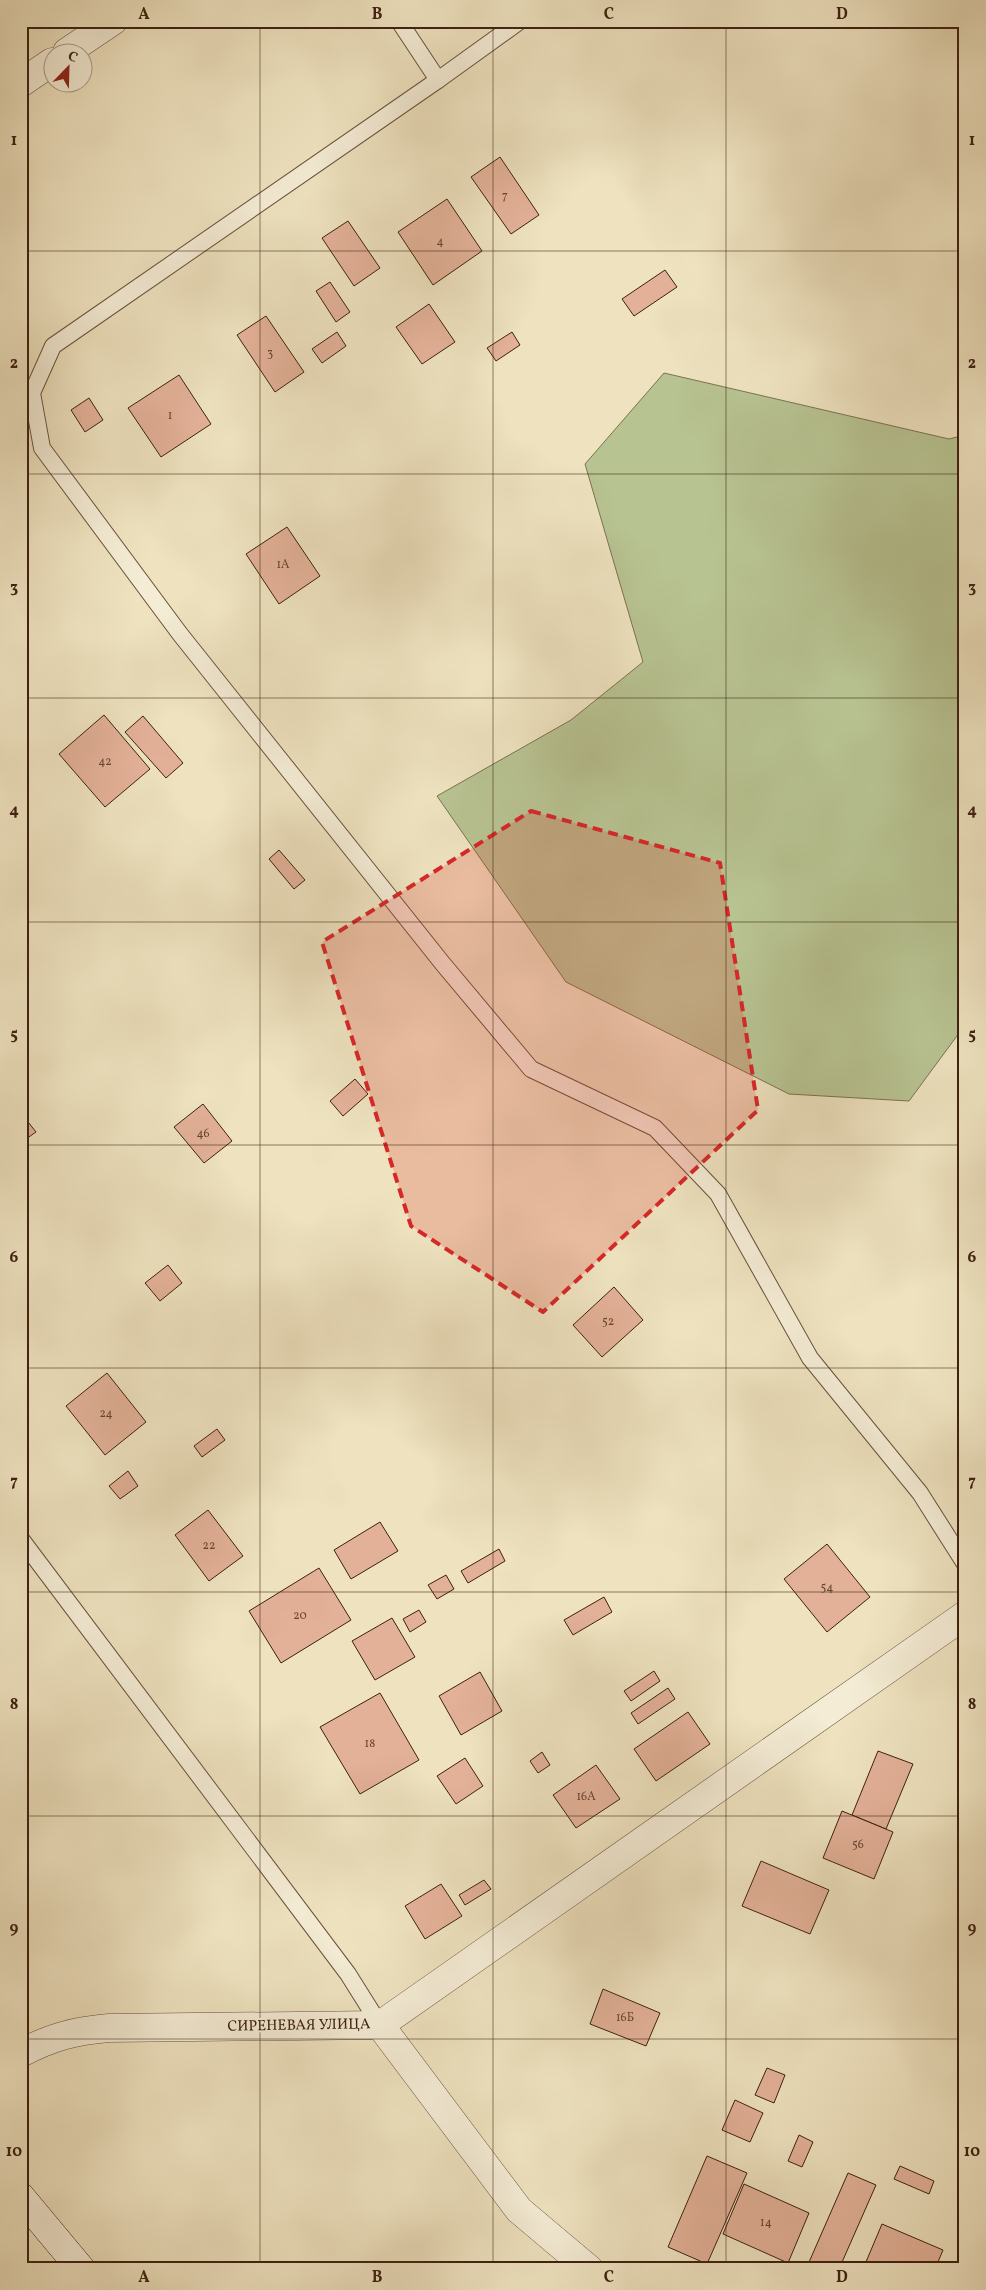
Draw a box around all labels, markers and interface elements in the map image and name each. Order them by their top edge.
text: A [138,4,150,26]
text: B [372,4,383,26]
text: C [604,4,614,26]
text: D [836,4,848,26]
north arrow [42,42,92,92]
text: С [65,47,80,68]
text: 1 [11,130,17,152]
text: 1 [969,130,975,152]
house number: 7 [502,188,508,204]
house number: 4 [436,234,444,250]
house number: 3 [267,346,273,362]
text: 2 [10,353,18,375]
text: 2 [968,353,976,375]
house number: 1 [168,408,172,424]
house number: 1А [276,557,290,573]
text: 3 [10,577,18,599]
text: 3 [968,577,976,599]
house number: 42 [98,754,112,770]
text: 4 [9,800,19,822]
text: 4 [967,800,977,822]
text: 5 [10,1024,18,1046]
text: 5 [968,1024,976,1046]
house number: 46 [196,1126,210,1142]
text: 6 [10,1247,19,1269]
text: 6 [968,1247,977,1269]
house number: 52 [602,1314,614,1330]
house number: 24 [99,1406,113,1422]
text: 7 [10,1471,18,1493]
text: 7 [968,1471,976,1493]
house number: 22 [203,1538,215,1554]
house number: 54 [821,1580,833,1596]
house number: 20 [293,1608,307,1624]
text: 8 [10,1694,18,1716]
text: 8 [968,1694,976,1716]
house number: 18 [365,1736,375,1752]
house number: 16А [576,1789,596,1805]
house number: 56 [852,1837,864,1853]
text: 9 [10,1918,19,1940]
text: 9 [968,1918,977,1940]
house number: 16Б [616,2010,634,2026]
street label: СИРЕНЕВАЯ УЛИЦА [227,2014,371,2038]
text: 10 [6,2141,22,2163]
text: 10 [964,2141,980,2163]
house number: 14 [760,2215,772,2231]
text: A [138,2267,150,2289]
text: B [372,2267,383,2289]
text: C [604,2267,614,2289]
text: D [836,2267,848,2289]

